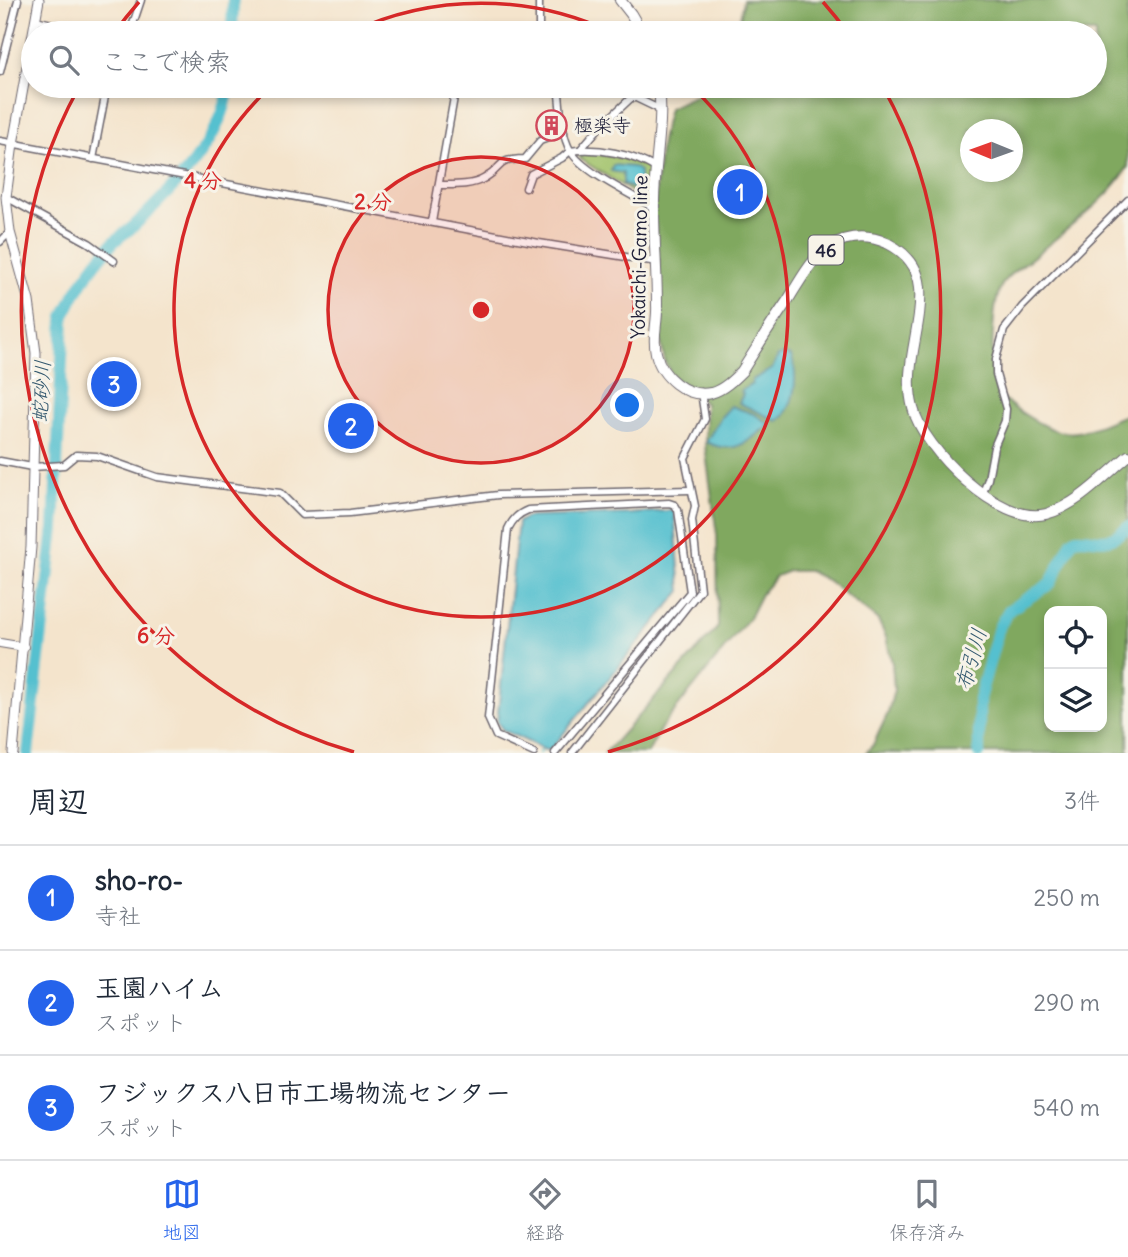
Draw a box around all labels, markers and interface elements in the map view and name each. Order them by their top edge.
search box [21,21,1107,98]
icon: search [45,41,83,79]
text: ここで検索 [101,45,231,78]
building icon: 極楽寺 [534,108,568,142]
place label: 極楽寺 [574,113,631,137]
north arrow [960,119,1023,182]
pin: 1 [717,166,763,218]
text: 4 分 [184,167,222,194]
street label: Yokaichi-Gamo line [626,175,652,339]
text: 2 分 [354,188,392,215]
road number: 46 [808,236,844,264]
centre of rings [469,298,493,322]
pin: 3 [91,358,137,410]
water label: 蛇砂川 [26,359,56,423]
your location [610,388,644,422]
pin: 2 [328,400,374,452]
map controls [1044,606,1107,732]
button: locate [1044,606,1107,669]
text: 6 分 [137,622,175,649]
water label: 布引川 [949,625,993,693]
button: layers [1044,669,1107,732]
text: 周辺 [28,782,88,820]
text: 3件 [1064,786,1100,815]
text: sho-ro- [95,864,183,897]
text: 1 [46,883,56,912]
text: 250 m [1033,883,1100,912]
text: 寺社 [95,901,141,930]
text: 玉園ハイム [95,971,224,1004]
text: 2 [45,988,57,1017]
text: 290 m [1033,988,1100,1017]
text: スポット [95,1008,187,1037]
text: フジックス八日市工場物流センター [95,1076,511,1109]
text: 3 [44,1093,58,1122]
text: 540 m [1033,1093,1100,1122]
text: スポット [95,1113,187,1142]
tab: 地図 [163,1175,201,1244]
tab: 経路 [526,1175,564,1244]
tab: 保存済み [889,1175,965,1244]

